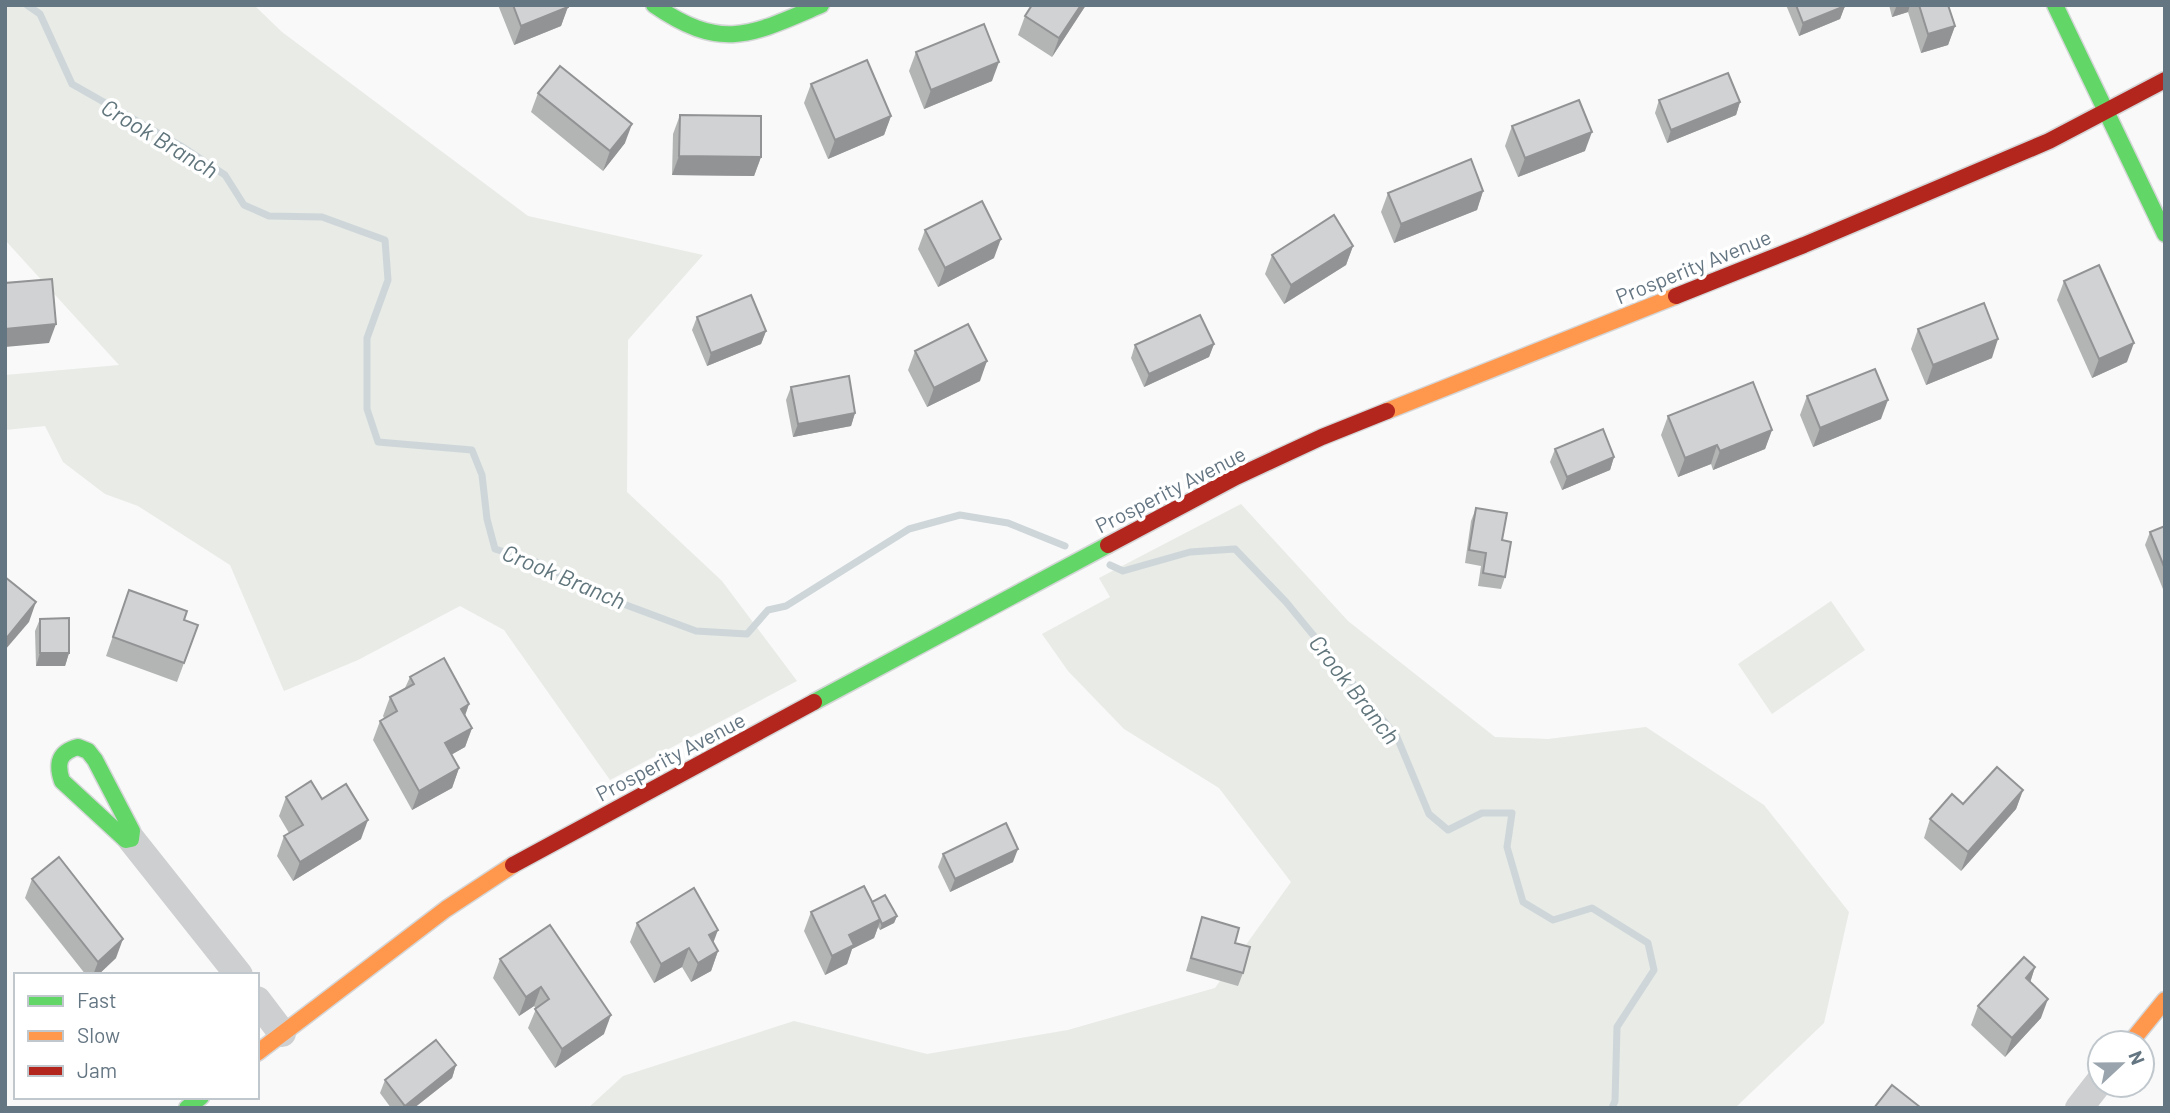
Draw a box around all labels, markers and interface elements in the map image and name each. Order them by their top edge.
water label: Crook Branch [97,92,223,184]
street label: Prosperity Avenue [1612,223,1774,309]
street label: Prosperity Avenue [1091,440,1249,538]
water label: Crook Branch [498,538,630,614]
water label: Crook Branch [1304,629,1406,749]
street label: Prosperity Avenue [591,706,749,806]
legend [14,973,259,1099]
text: Fast [77,987,117,1012]
text: Slow [77,1022,120,1047]
north arrow [2086,1029,2156,1099]
text: N [2124,1047,2150,1068]
text: Jam [77,1057,117,1082]

